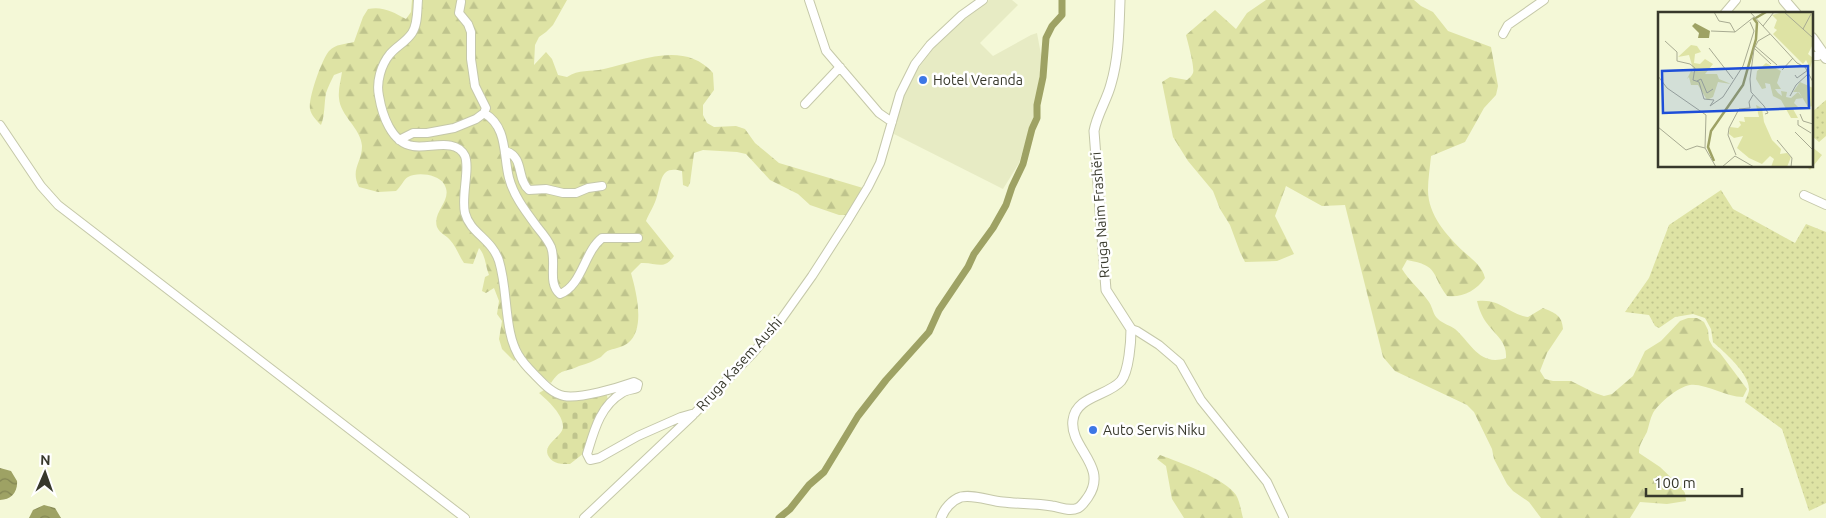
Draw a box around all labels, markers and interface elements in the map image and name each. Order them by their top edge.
inset map [1658,12,1814,168]
place label: Hotel Veranda [933,72,1023,88]
marker: Hotel Veranda [917,74,929,86]
street label: Rruga Naim Frashëri [1088,151,1112,279]
street label: Rruga Kasem Aushi [693,314,785,414]
place label: Auto Servis Niku [1103,422,1206,438]
marker: Auto Servis Niku [1087,424,1099,436]
north arrow [20,448,70,498]
text: N [40,452,51,468]
scale bar [1646,466,1742,498]
text: 100 m [1654,474,1696,491]

